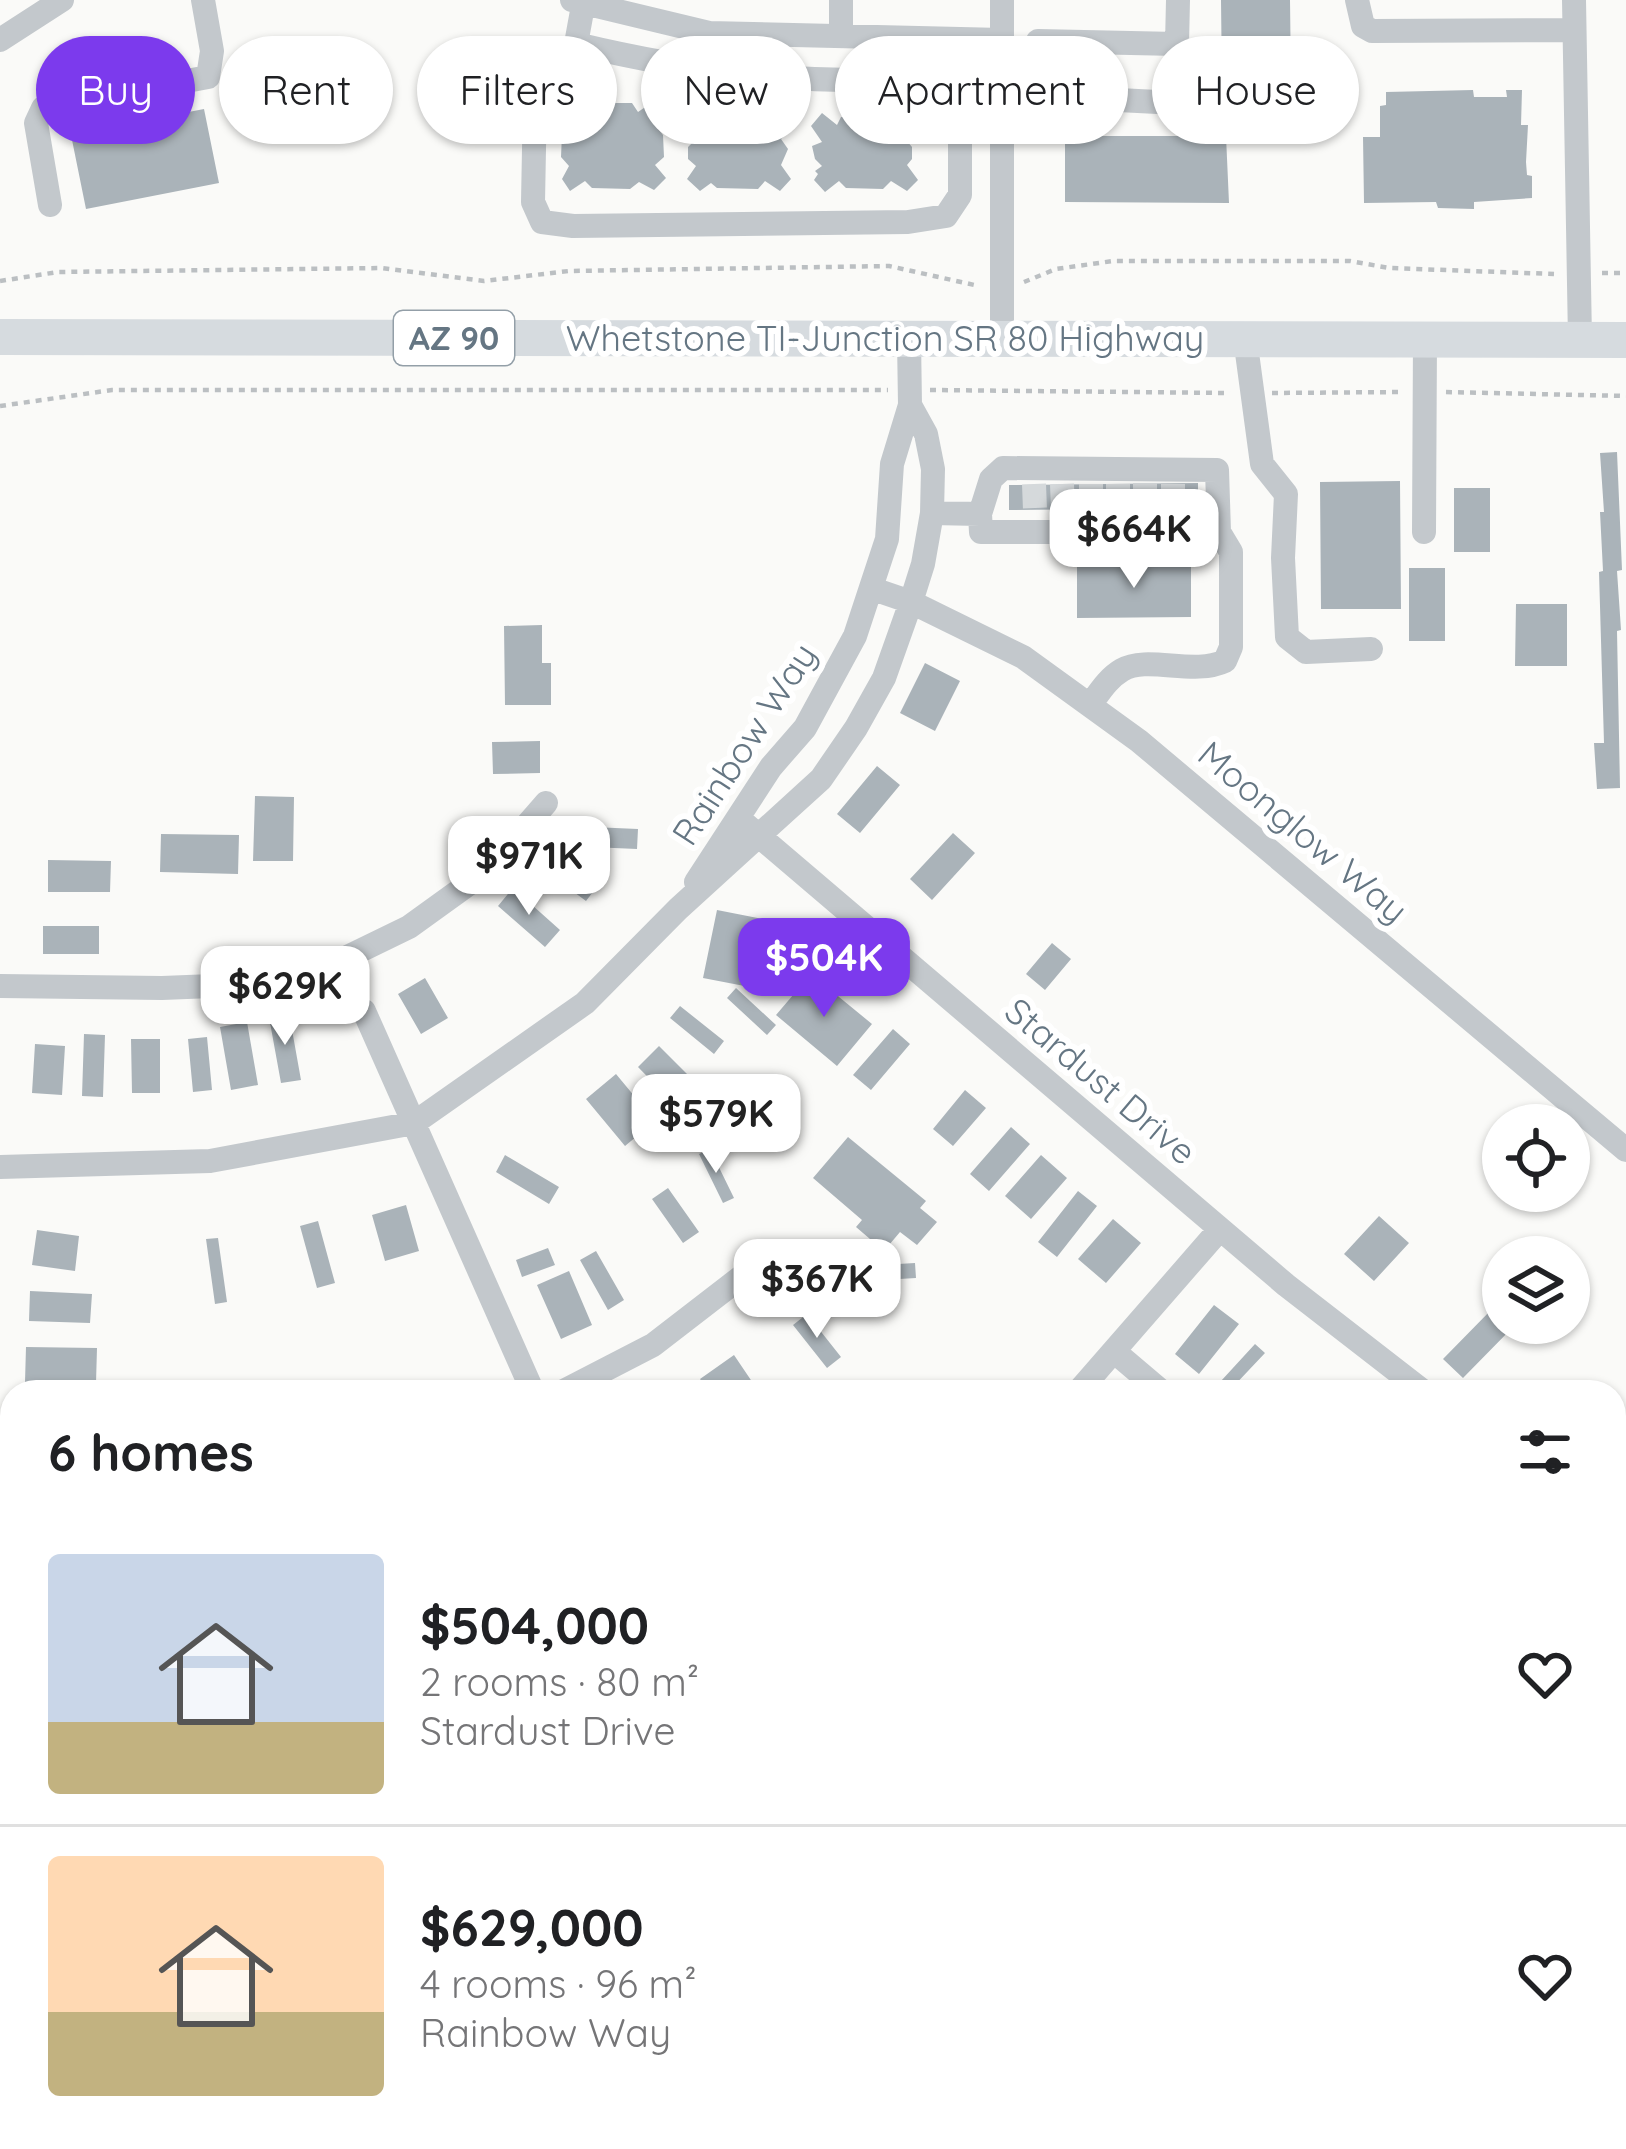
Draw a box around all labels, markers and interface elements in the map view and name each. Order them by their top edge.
chip: Buy [36,36,195,144]
chip: Rent [219,36,393,144]
chip: Filters [417,36,617,144]
chip: New [641,36,811,144]
chip: Apartment [835,36,1128,144]
chip: House [1152,36,1359,144]
road number: AZ 90 [394,311,514,365]
street label: Whetstone TI-Junction SR 80 Highway [566,315,1204,360]
pin: $664K [1050,489,1218,591]
text: $664K [1077,503,1191,552]
street label: Rainbow Way [662,634,826,853]
street label: Moonglow Way [1189,731,1417,932]
pin: $971K [445,816,613,918]
text: $971K [475,830,583,879]
pin: $504K [740,918,908,1020]
text: $504K [765,932,883,981]
pin: $629K [201,946,369,1048]
text: $629K [228,960,342,1009]
street label: Stardust Drive [997,988,1206,1174]
pin: $579K [632,1074,800,1176]
text: $579K [659,1088,773,1137]
map controls [1482,1104,1590,1344]
button: locate [1482,1104,1590,1212]
button: layers [1482,1236,1590,1344]
pin: $367K [733,1239,901,1341]
text: $367K [761,1253,873,1302]
icon: filters [1512,1419,1578,1485]
text: 6 homes [48,1420,254,1484]
text: $504,000 [420,1593,649,1657]
icon: home [144,1602,288,1746]
icon: heart [1512,1641,1578,1707]
text: 2 rooms · 80 m² [420,1657,699,1706]
text: Stardust Drive [420,1706,675,1755]
text: $629,000 [420,1895,644,1959]
icon: home [144,1904,288,2048]
icon: heart [1512,1943,1578,2009]
text: 4 rooms · 96 m² [420,1959,697,2008]
text: Rainbow Way [420,2008,671,2057]

